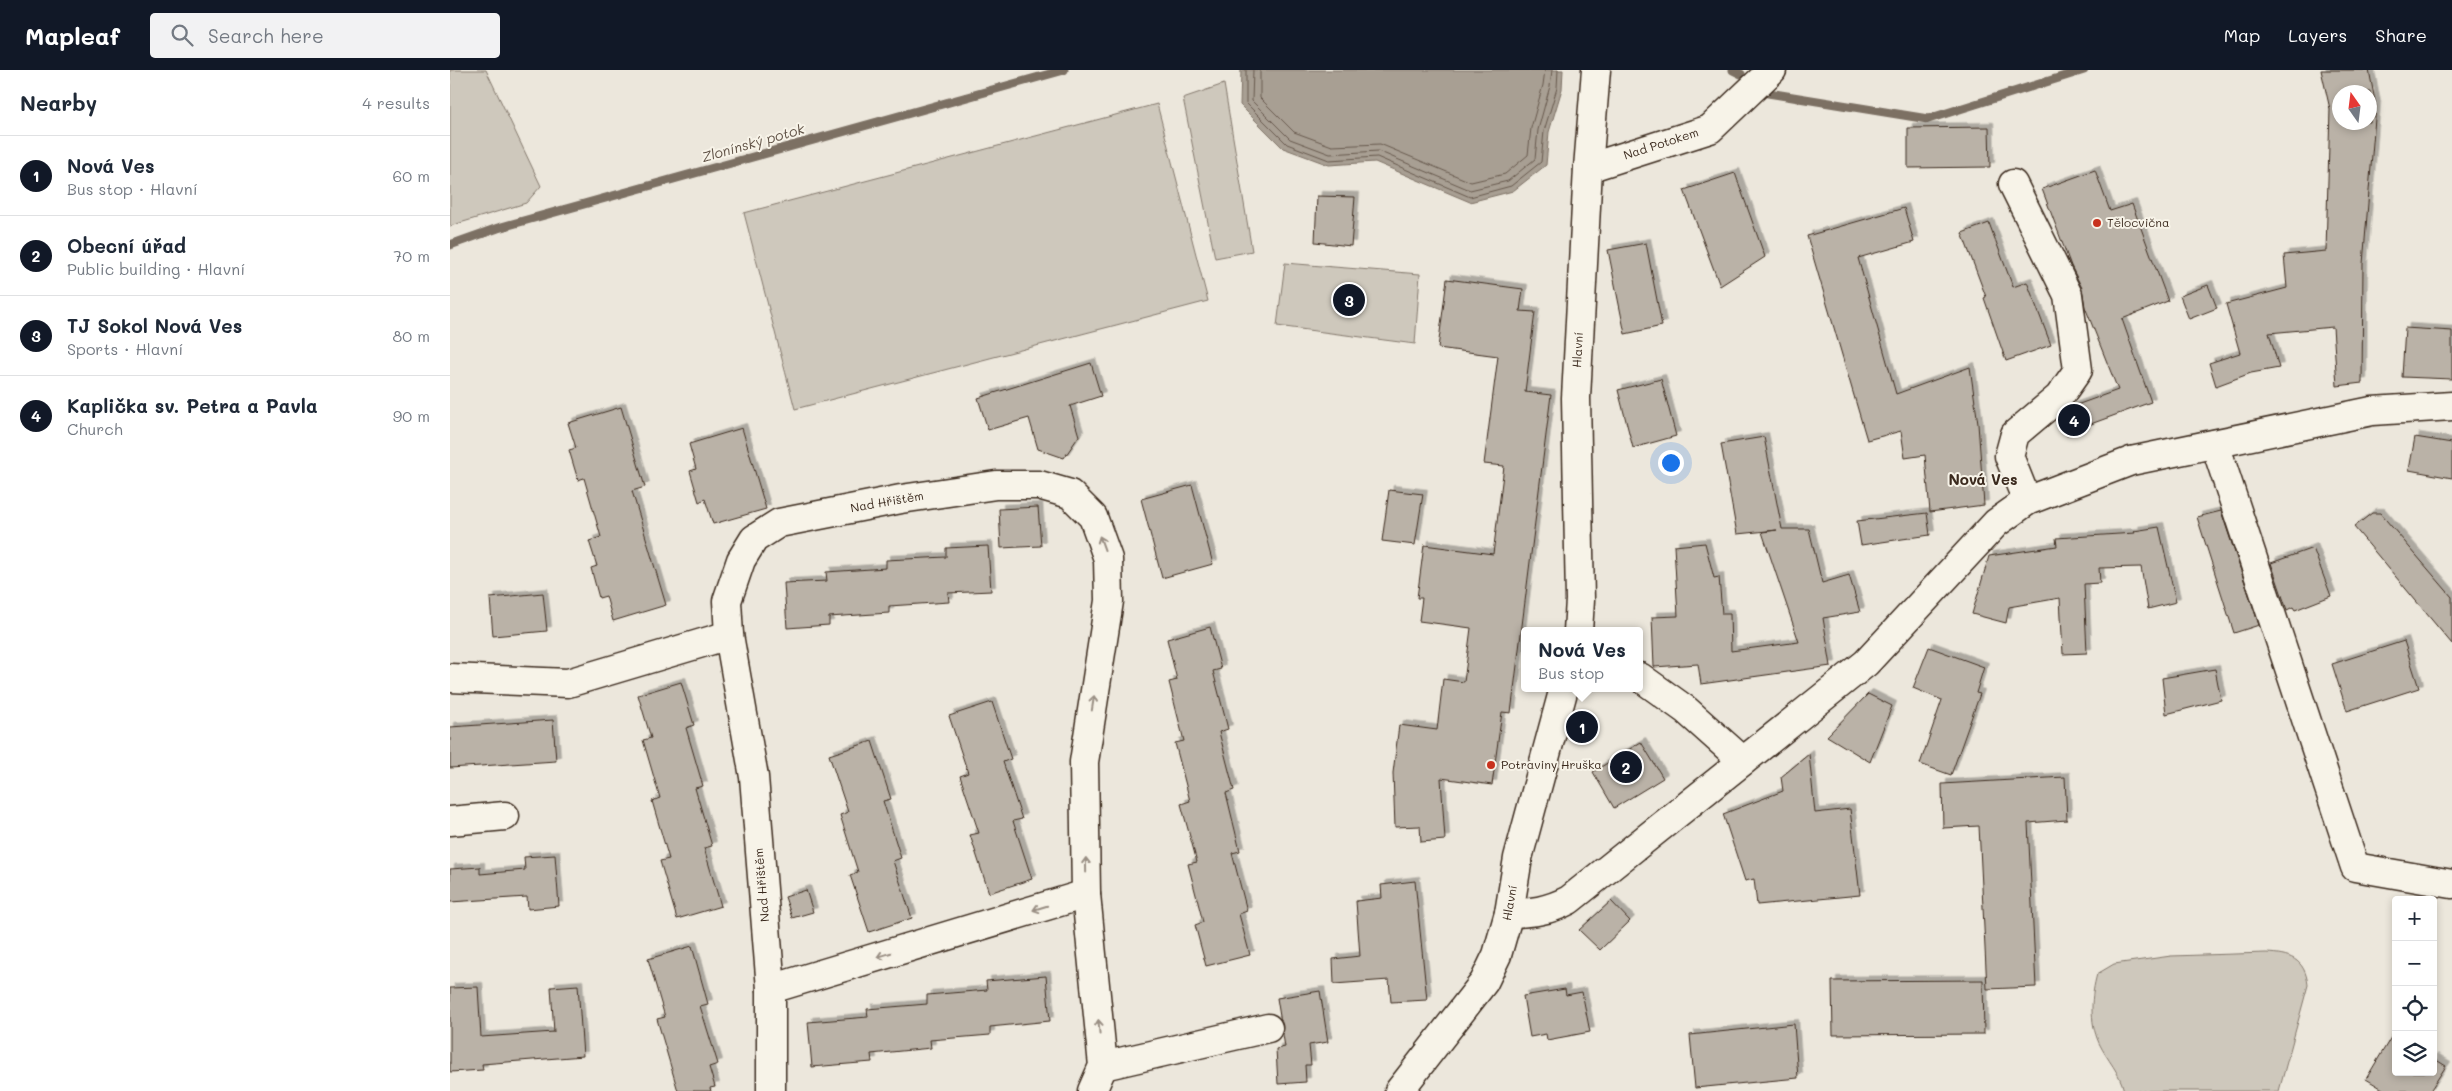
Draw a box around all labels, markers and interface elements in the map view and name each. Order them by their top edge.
search box [150,13,500,58]
text: Mapleaf [25,20,120,51]
icon: search [168,21,196,49]
text: Search here [208,23,324,48]
text: Map [2224,23,2260,47]
text: Layers [2288,23,2347,47]
text: Share [2375,23,2427,47]
north arrow [2332,85,2377,130]
text: Nearby [20,89,97,116]
text: 4 results [362,92,430,113]
water label: Zlonínský potok [699,119,807,166]
street label: Nad Potokem [1621,123,1700,163]
text: Nová Ves [67,153,154,178]
text: 1 [32,165,40,186]
text: 60 m [393,165,430,186]
text: Bus stop · Hlavní [67,178,198,199]
place label: Tělocvična [2107,214,2170,230]
marker: Tělocvična [2091,217,2103,229]
text: Obecní úřad [67,233,186,258]
text: 2 [32,245,40,266]
text: 70 m [393,245,430,266]
text: Public building · Hlavní [67,258,245,279]
pin: 3 [1333,281,1365,319]
text: TJ Sokol Nová Ves [67,313,242,338]
text: 3 [31,325,41,346]
text: 80 m [393,325,430,346]
street label: Hlavní [1568,331,1586,368]
text: Sports · Hlavní [67,338,183,359]
text: Kaplička sv. Petra a Pavla [67,393,318,418]
pin: 4 [2058,401,2090,439]
text: 4 [31,405,41,426]
text: 90 m [393,405,430,426]
text: Church [67,418,123,439]
your location [1658,450,1684,476]
district label: Nová Ves [1948,469,2018,489]
street label: Nad Hřištěm [849,487,925,515]
one-way arrow [1097,536,1106,551]
popup [1521,627,1643,692]
text: Nová Ves [1538,637,1626,662]
text: Bus stop [1538,662,1604,683]
one-way arrow [1088,696,1098,712]
pin: 1 [1566,708,1598,746]
pin: 2 [1610,748,1642,786]
place label: Potraviny Hruška [1501,756,1602,772]
marker: Potraviny Hruška [1485,759,1497,771]
street label: Nad Hřištěm [750,847,772,923]
one-way arrow [1081,857,1091,874]
street label: Hlavní [1498,884,1520,922]
map controls [2392,896,2437,1076]
button: + [2392,896,2437,941]
one-way arrow [1032,904,1048,913]
button: − [2392,941,2437,986]
one-way arrow [876,951,892,961]
button: locate [2392,986,2437,1031]
one-way arrow [1094,1019,1104,1035]
button: layers [2392,1031,2437,1076]

